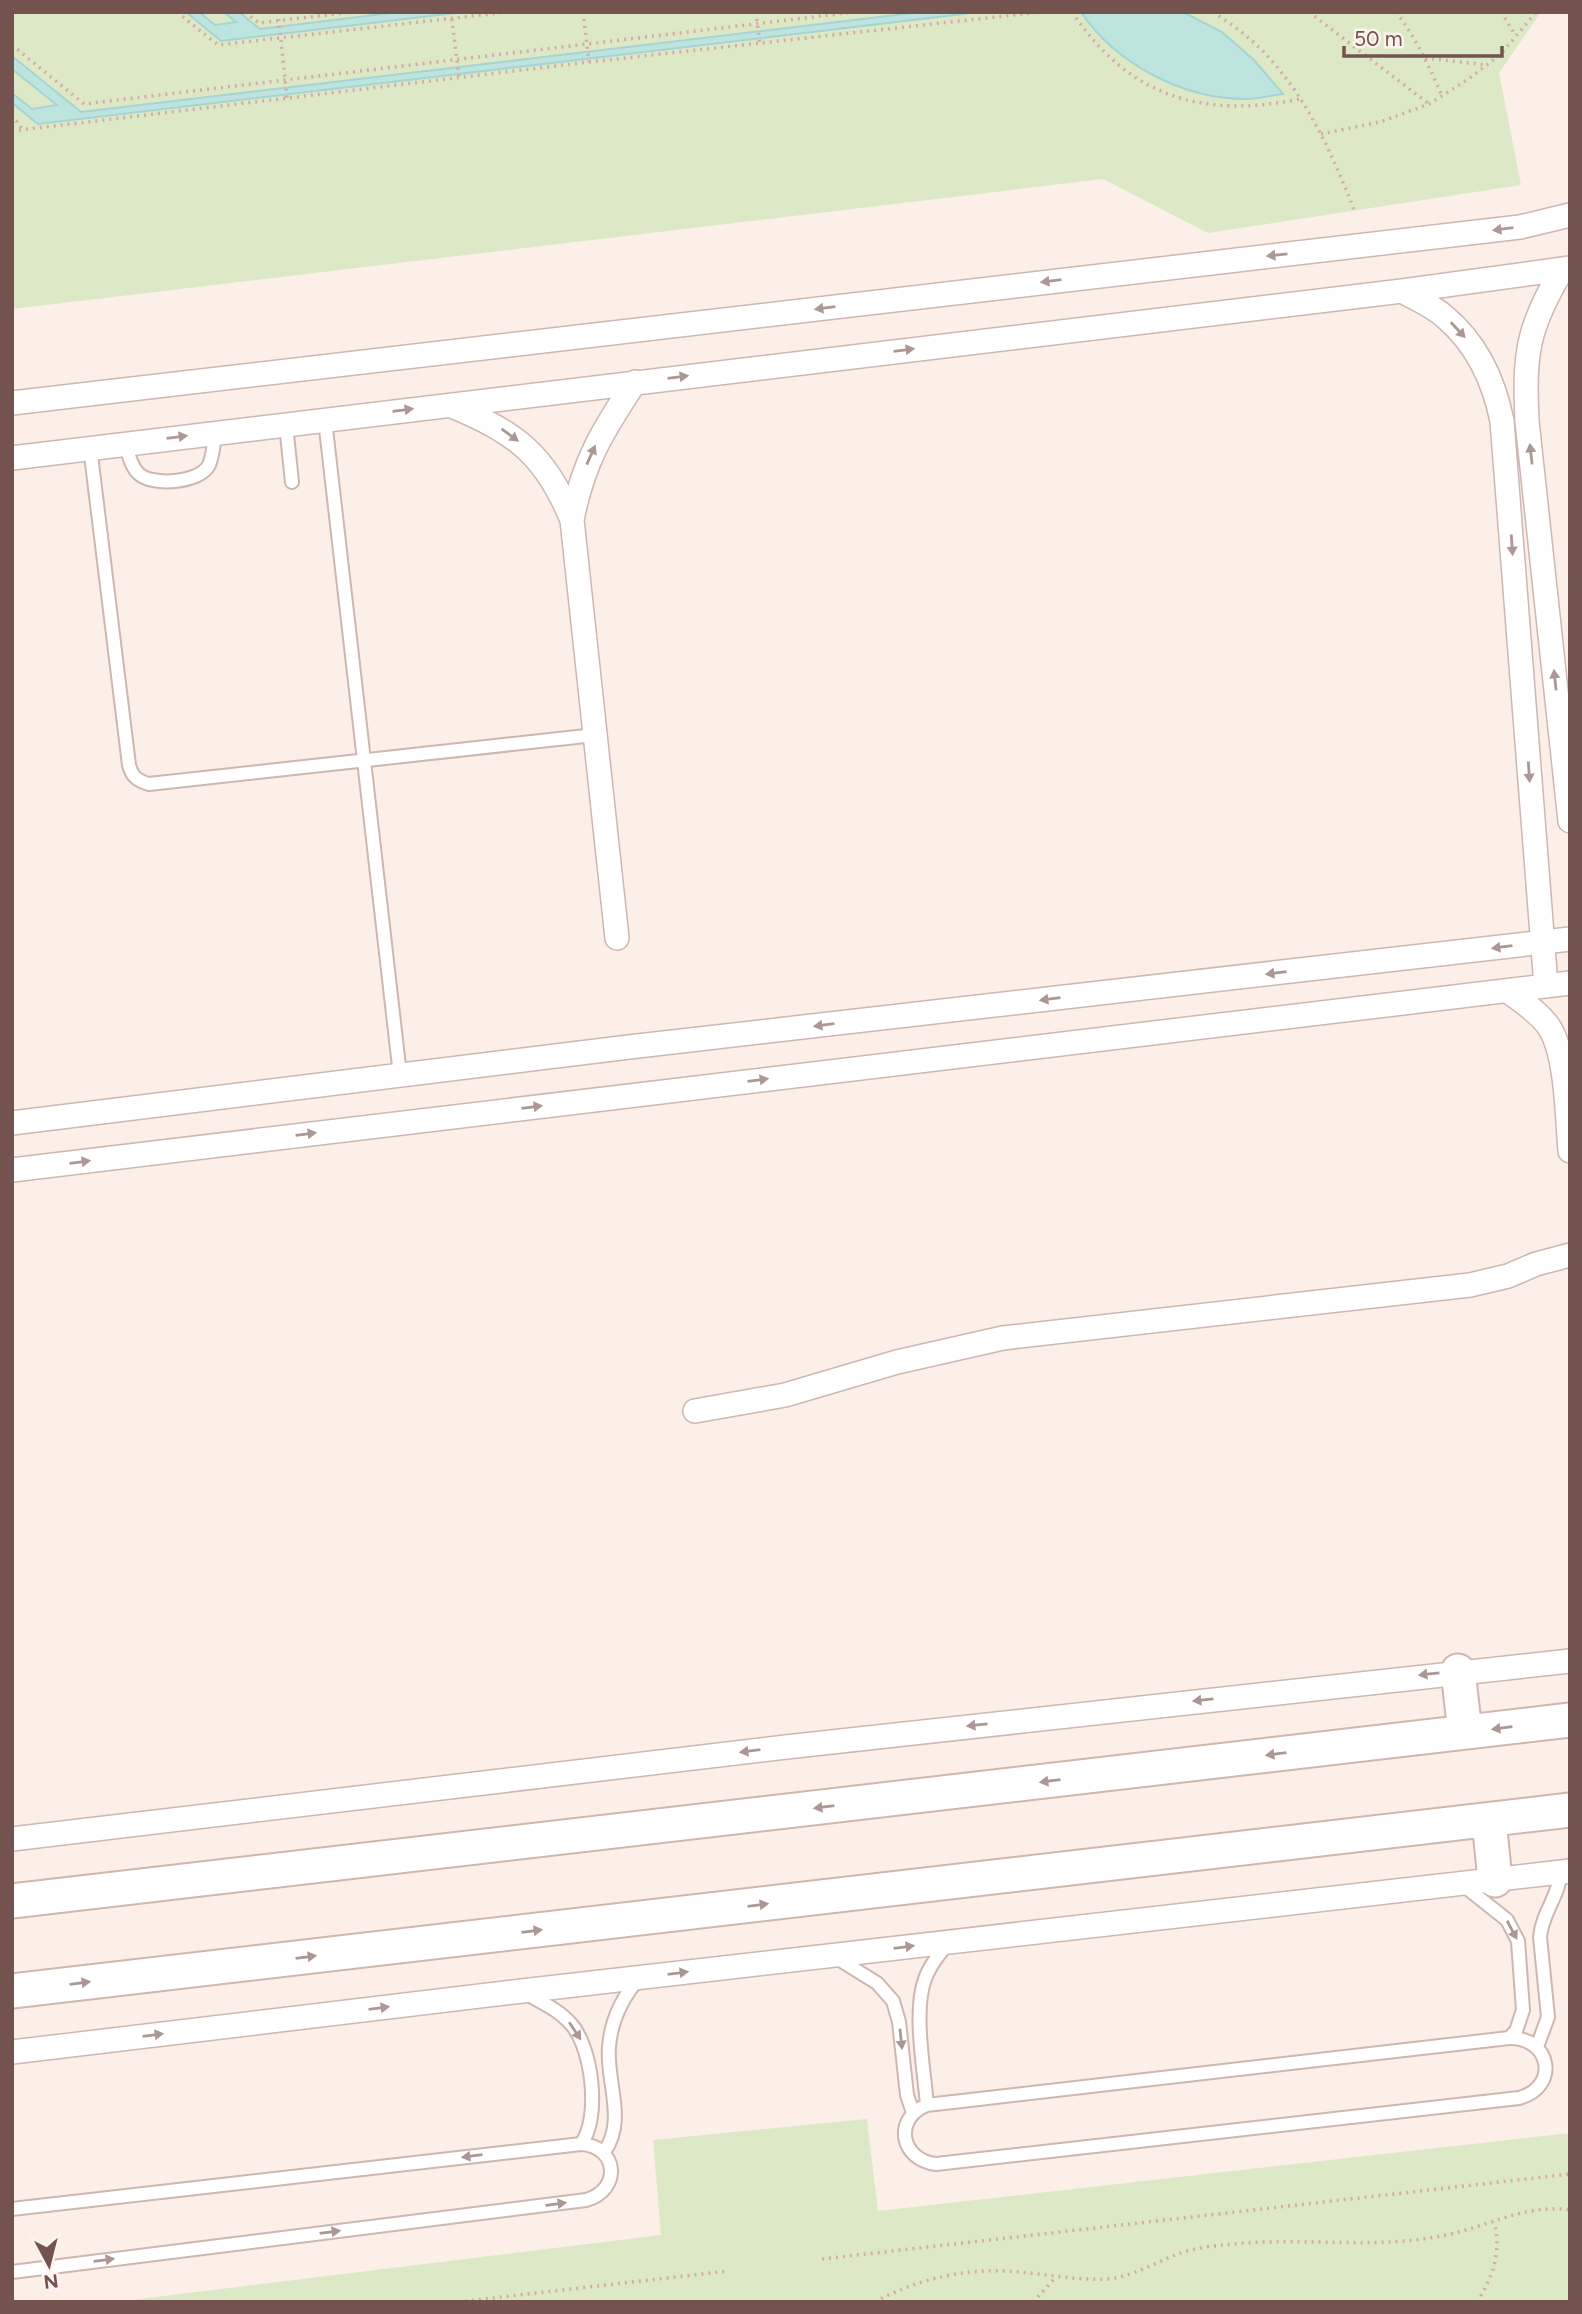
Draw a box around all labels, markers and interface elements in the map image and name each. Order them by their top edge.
scale bar [1344,14,1502,58]
text: 50 m [1354,26,1403,51]
one-way arrow [1492,223,1514,234]
one-way arrow [1266,250,1288,261]
one-way arrow [1040,276,1062,287]
one-way arrow [814,302,836,313]
one-way arrow [1449,321,1465,338]
one-way arrow [893,345,915,356]
one-way arrow [667,371,689,382]
one-way arrow [392,405,414,416]
one-way arrow [501,428,519,442]
one-way arrow [166,432,188,443]
one-way arrow [1525,443,1536,465]
one-way arrow [586,444,597,465]
one-way arrow [1507,534,1518,556]
one-way arrow [1549,669,1560,691]
one-way arrow [1523,761,1534,783]
one-way arrow [1491,942,1513,953]
one-way arrow [1265,968,1287,979]
one-way arrow [1039,994,1061,1005]
one-way arrow [813,1019,835,1030]
one-way arrow [747,1074,769,1085]
one-way arrow [521,1101,543,1112]
one-way arrow [295,1129,317,1140]
one-way arrow [69,1156,91,1167]
one-way arrow [1418,1669,1440,1680]
one-way arrow [1191,1694,1213,1705]
one-way arrow [965,1720,987,1731]
one-way arrow [1491,1723,1513,1734]
one-way arrow [739,1745,761,1756]
one-way arrow [1265,1749,1287,1760]
one-way arrow [1039,1775,1061,1786]
one-way arrow [813,1801,835,1812]
one-way arrow [747,1899,769,1910]
one-way arrow [1507,1920,1518,1940]
one-way arrow [521,1925,543,1936]
one-way arrow [893,1941,915,1952]
one-way arrow [295,1951,317,1962]
one-way arrow [667,1967,689,1978]
one-way arrow [69,1978,91,1989]
one-way arrow [368,2002,390,2013]
one-way arrow [568,2022,582,2040]
one-way arrow [142,2029,164,2040]
one-way arrow [896,2029,907,2051]
one-way arrow [461,2151,483,2162]
one-way arrow [545,2198,567,2209]
one-way arrow [319,2227,341,2238]
north arrow [14,2230,84,2300]
one-way arrow [93,2255,115,2266]
text: N [42,2269,60,2294]

